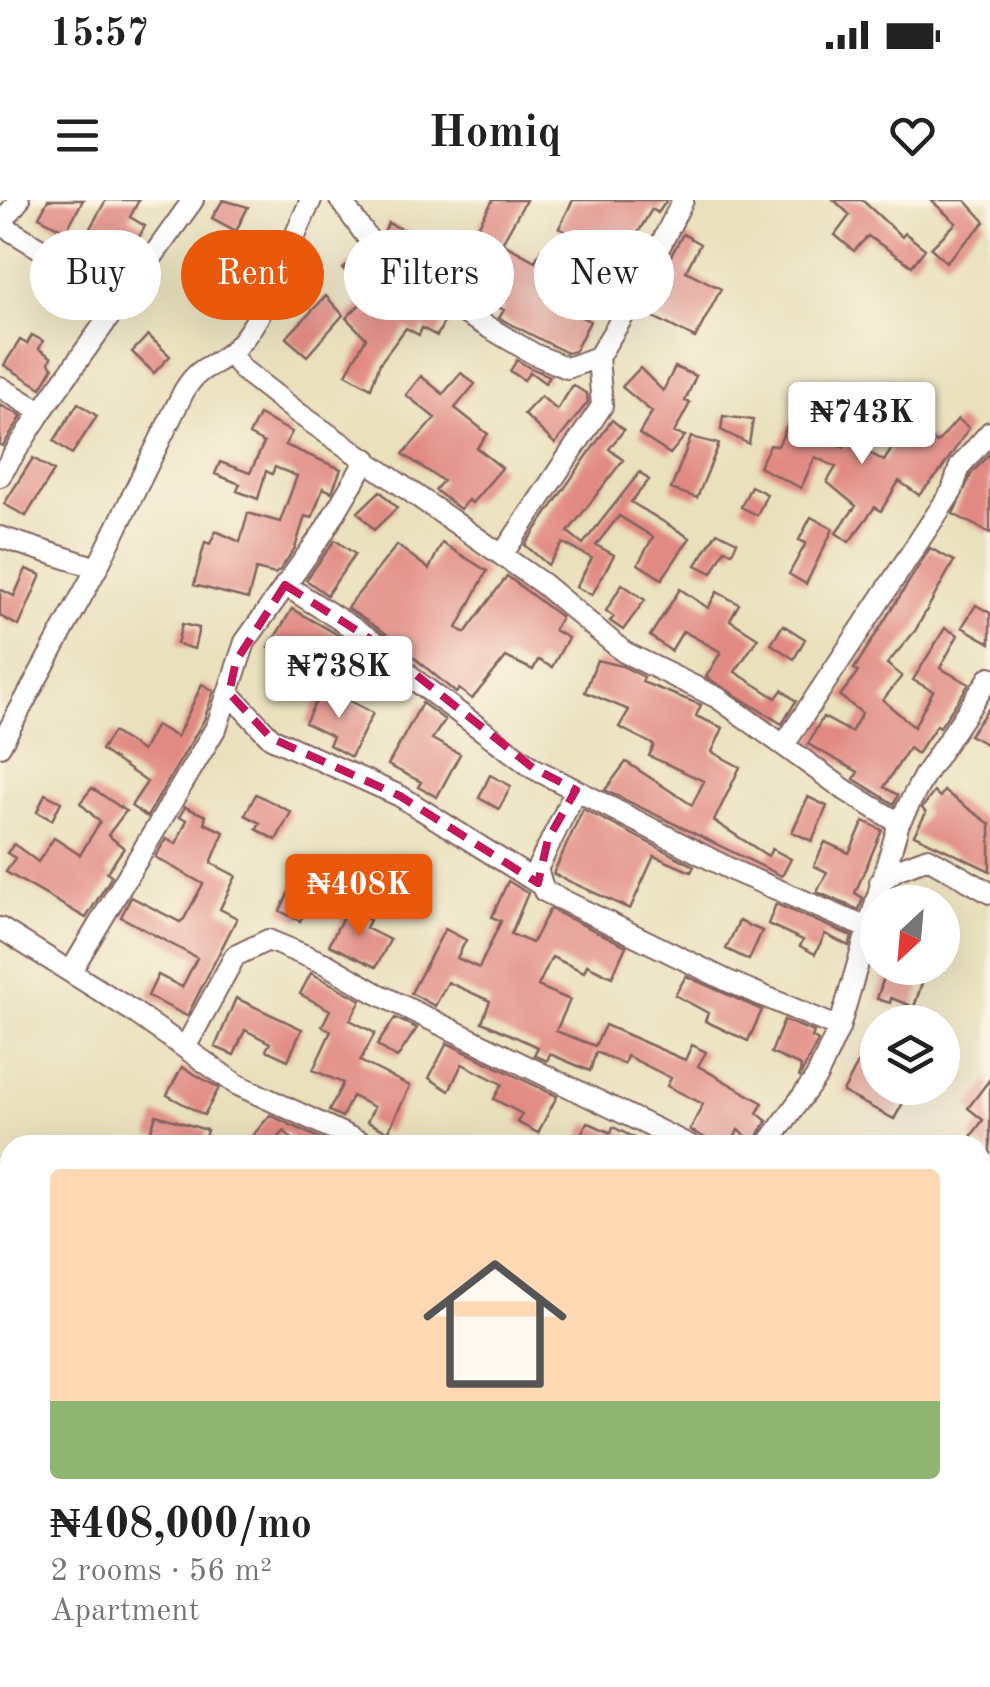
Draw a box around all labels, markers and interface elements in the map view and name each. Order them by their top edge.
text: 15:57 [50,16,149,54]
icon: menu [50,108,105,163]
icon: heart [885,108,940,163]
text: Homiq [429,112,561,157]
chip: Buy [30,230,161,320]
chip: Rent [181,230,324,320]
chip: Filters [344,230,514,320]
chip: New [534,230,674,320]
pin: ₦743K [792,382,932,467]
text: ₦743K [810,398,914,430]
pin: ₦738K [269,636,409,721]
text: ₦738K [287,652,391,684]
pin: ₦408K [289,854,429,939]
text: ₦408K [307,870,411,902]
north arrow [860,885,960,985]
map controls [860,885,960,1105]
button: layers [860,1005,960,1105]
icon: home [405,1234,585,1414]
text: ₦408,000/mo [50,1505,312,1547]
text: 2 rooms · 56 m² [50,1556,272,1588]
text: Apartment [50,1596,200,1628]

